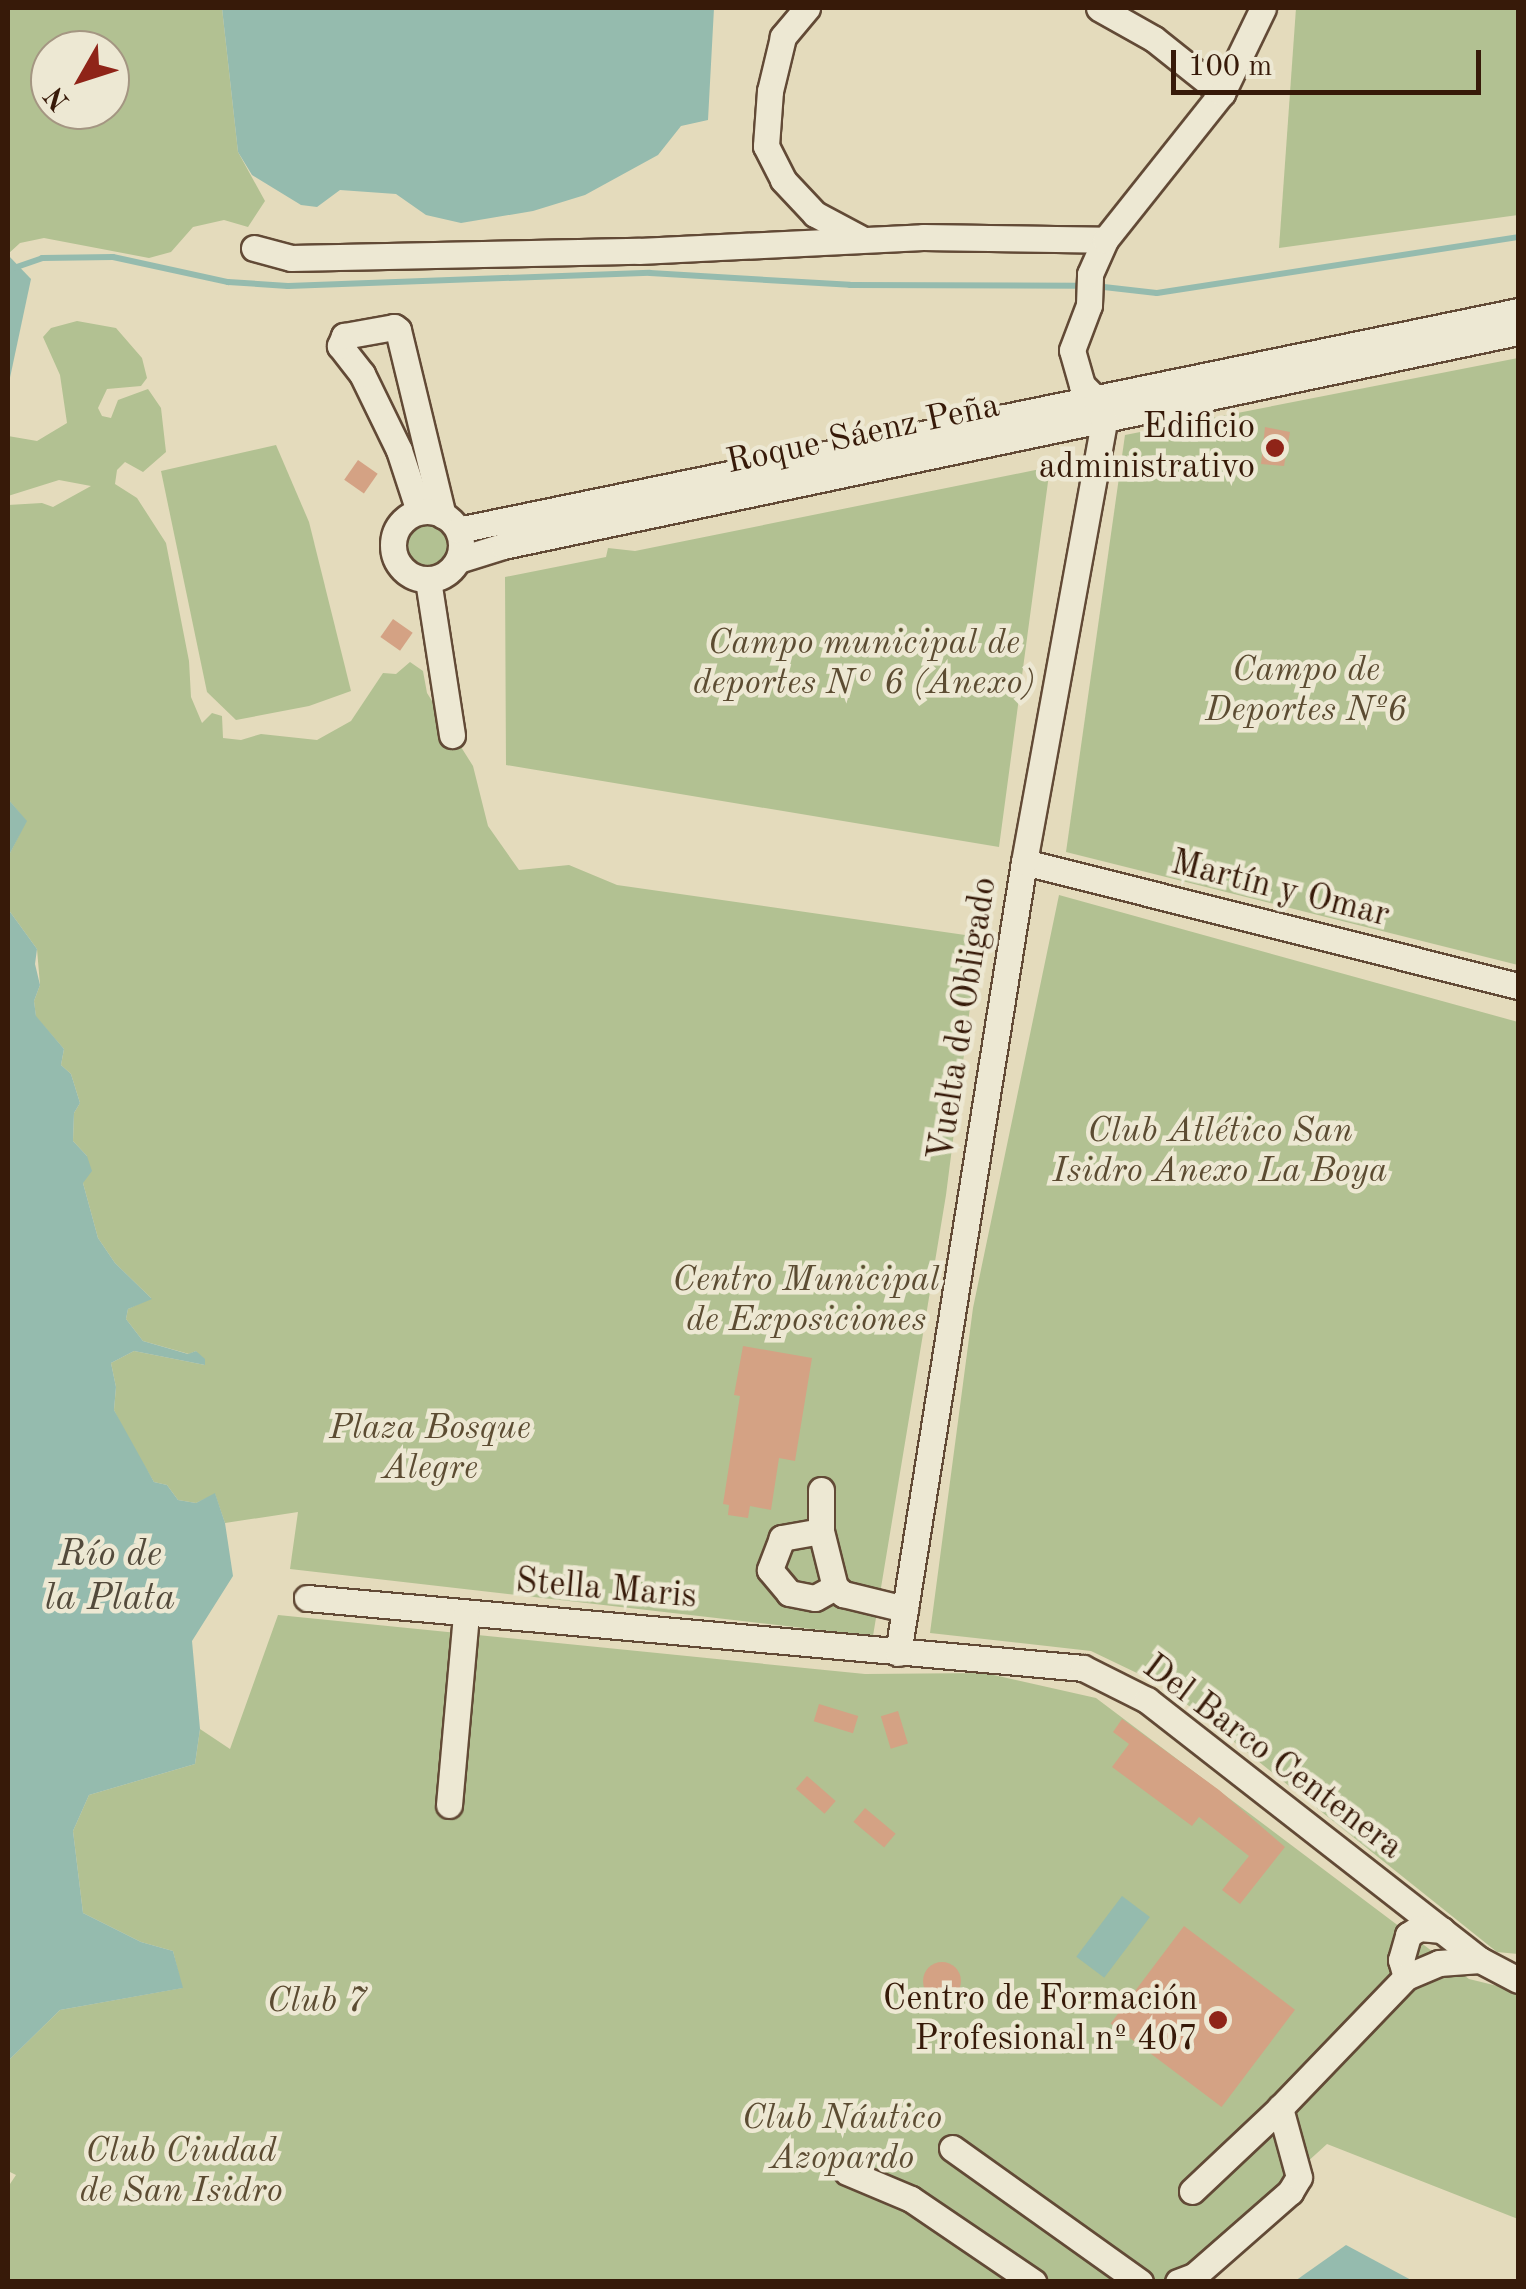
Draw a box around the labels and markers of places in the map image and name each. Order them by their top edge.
place label: Edificio administrativo [1039,407,1255,489]
marker: Edificio administrativo [1264,437,1286,459]
place label: Centro de Formación Profesional nº 407 [883,1979,1198,2061]
marker: Centro de Formación Profesional nº 407 [1207,2009,1229,2031]

